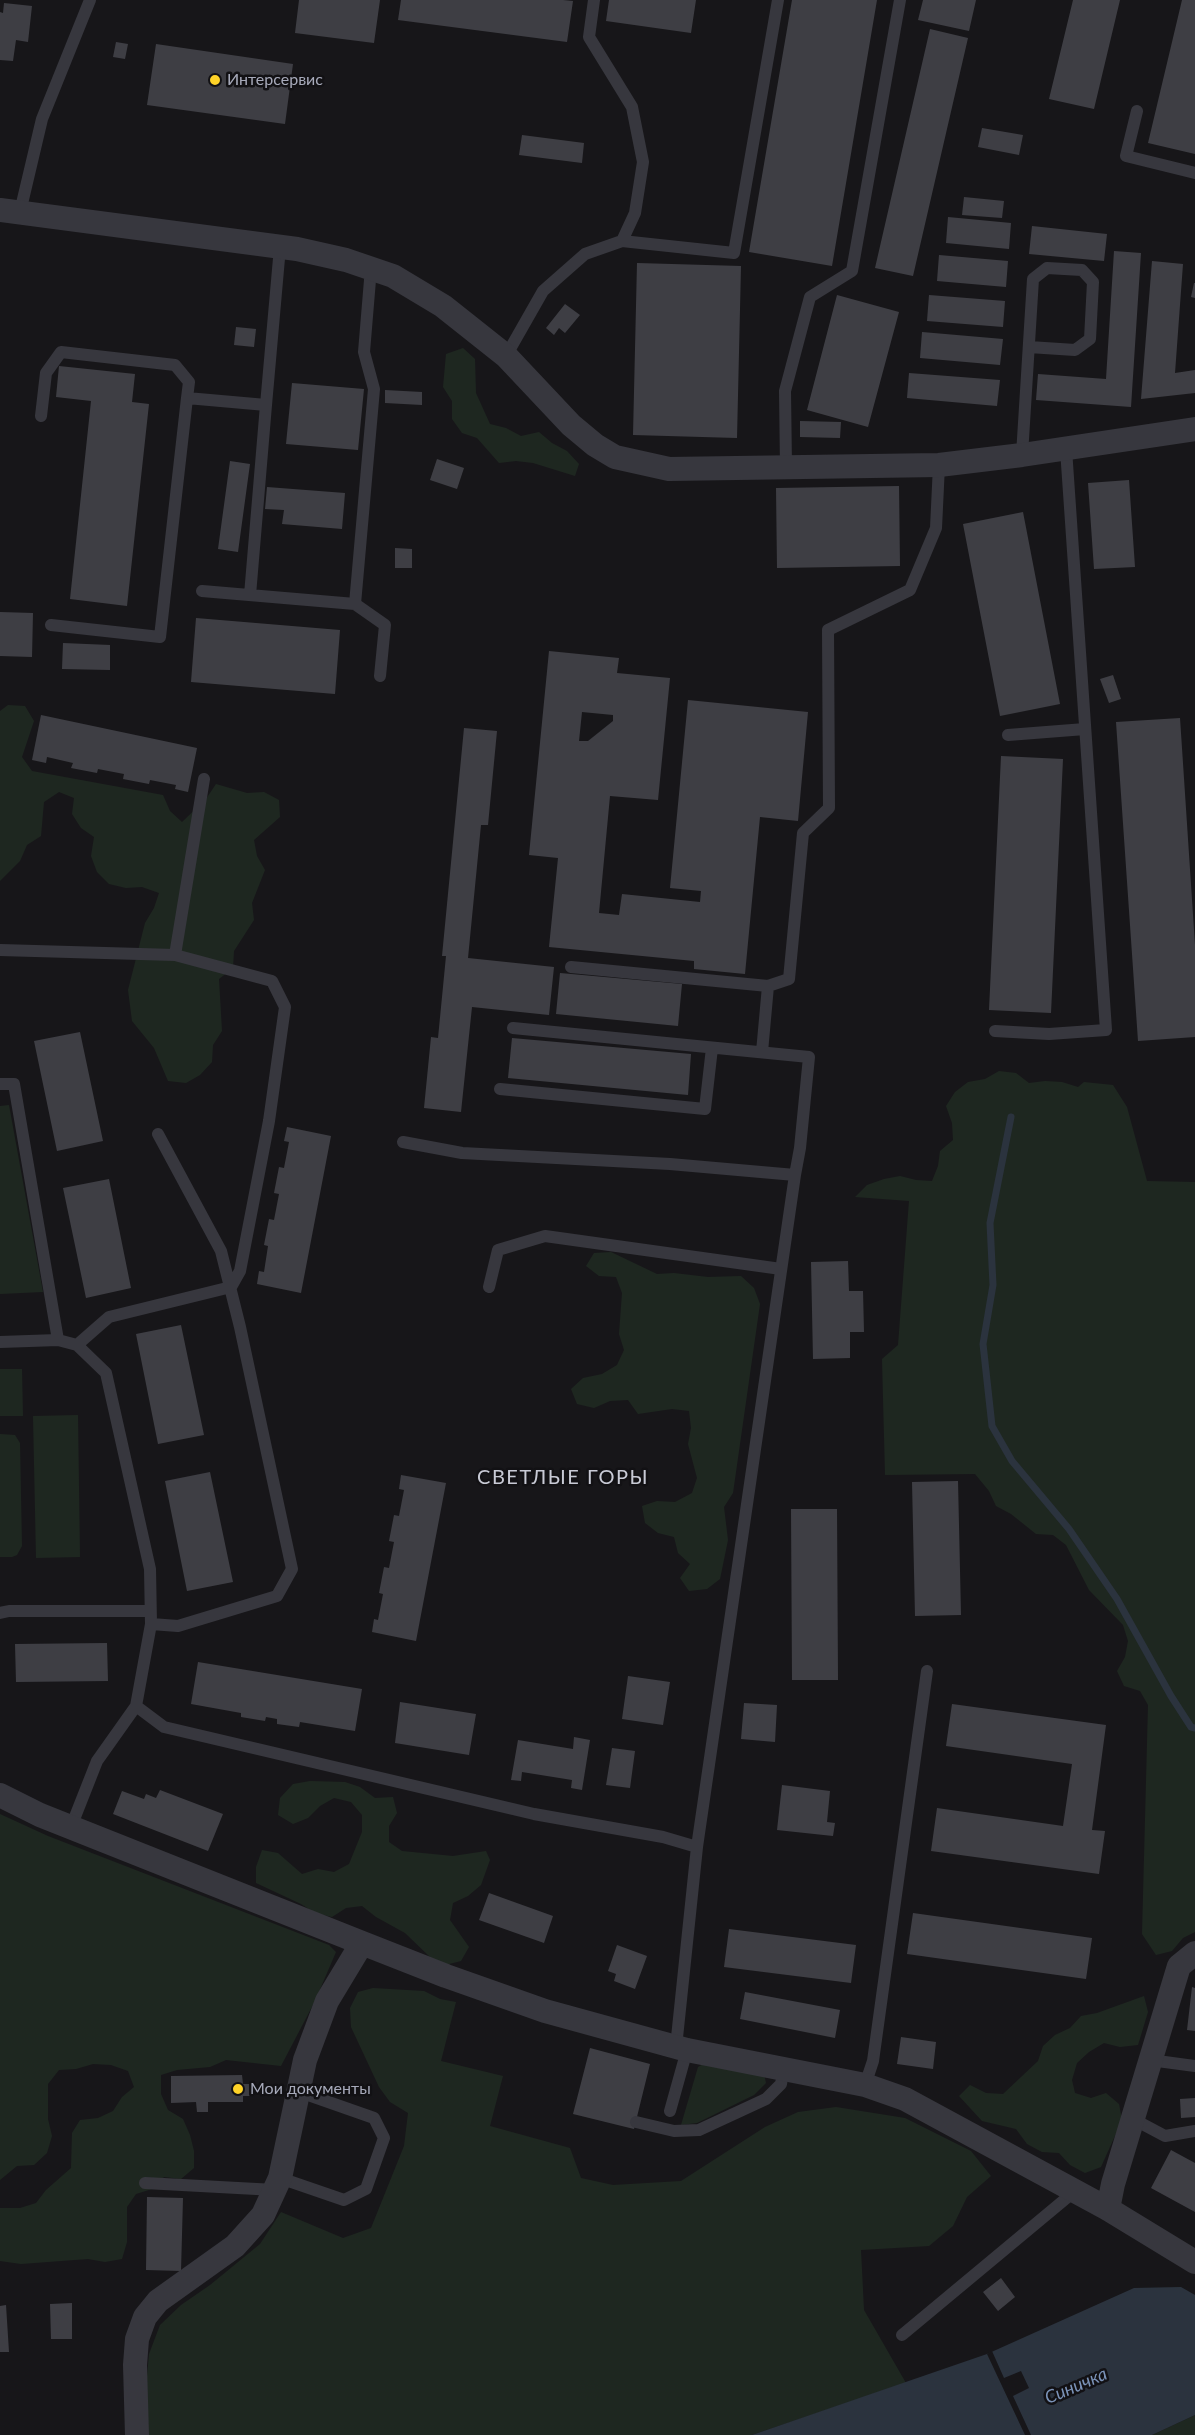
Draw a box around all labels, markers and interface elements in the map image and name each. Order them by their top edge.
place label: Интерсервис [227,70,323,90]
marker: Интерсервис [208,73,222,87]
district label: СВЕТЛЫЕ ГОРЫ [477,1466,649,1490]
place label: Мои документы [250,2079,371,2099]
marker: Мои документы [231,2082,245,2096]
water label: Синичка [1041,2363,1111,2409]

